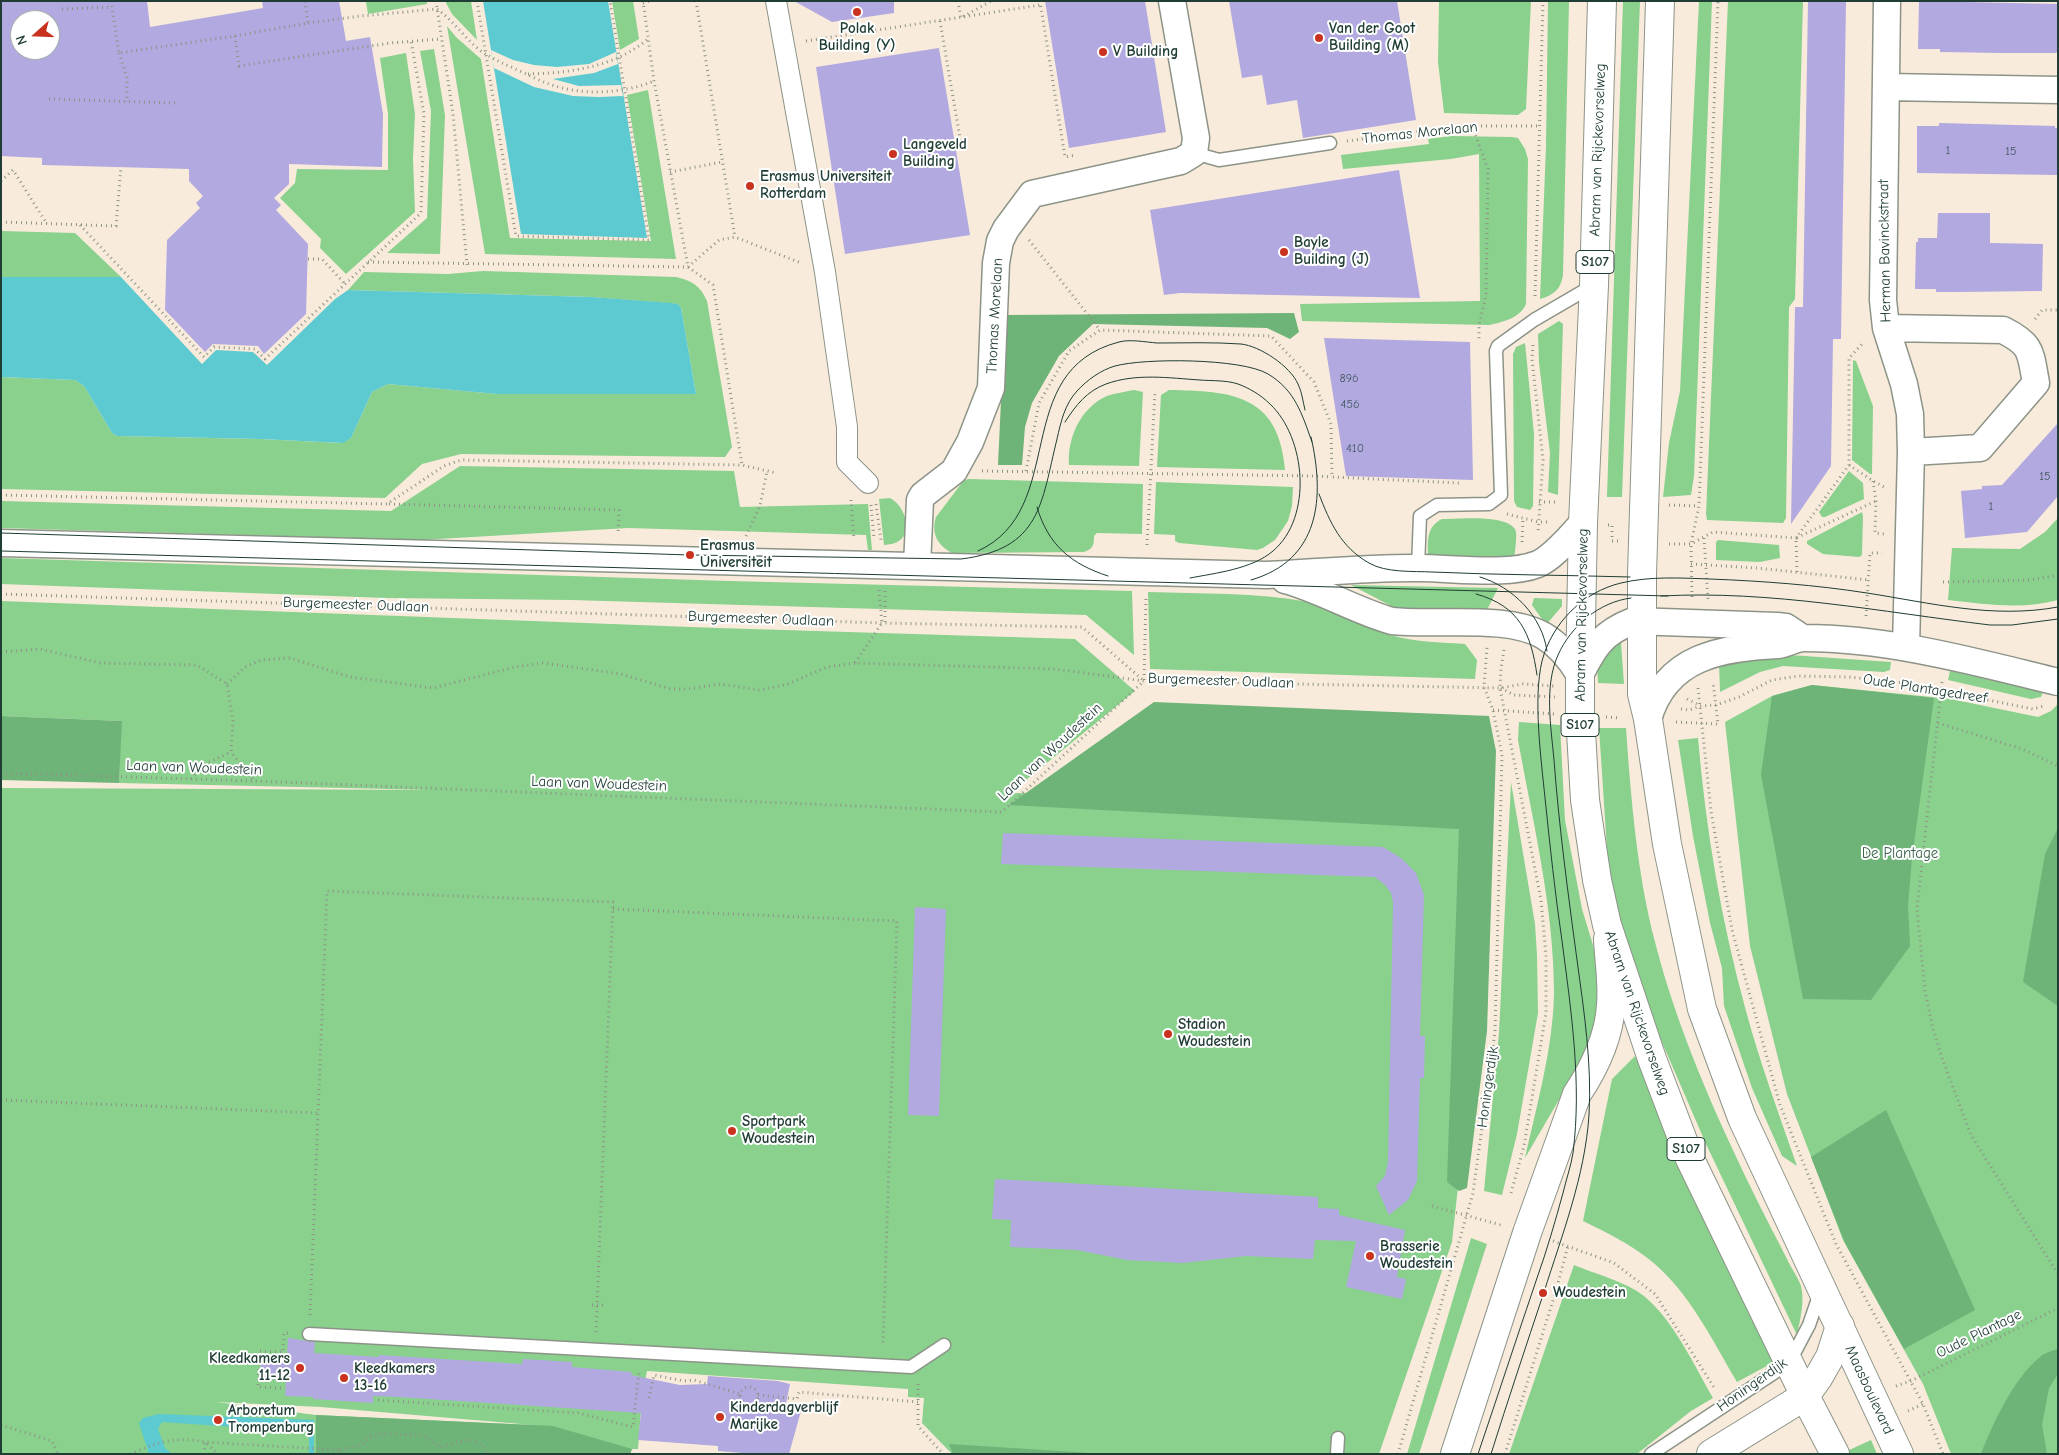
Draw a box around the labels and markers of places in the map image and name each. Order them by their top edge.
marker: Polak Building (Y) [851,6,863,18]
place label: Polak Building (Y) [819,20,895,55]
place label: Van der Goot Building (M) [1329,20,1415,55]
marker: Van der Goot Building (M) [1313,32,1325,44]
place label: V Building [1113,43,1178,61]
marker: V Building [1097,46,1109,58]
place label: Langeveld Building [903,136,967,171]
marker: Langeveld Building [887,148,899,160]
place label: Erasmus Universiteit Rotterdam [760,168,892,203]
marker: Erasmus Universiteit Rotterdam [744,180,756,192]
place label: Bayle Building (J) [1294,234,1369,269]
marker: Bayle Building (J) [1278,246,1290,258]
place label: Erasmus Universiteit [700,537,772,572]
marker: Erasmus Universiteit [684,549,696,561]
place label: Stadion Woudestein [1178,1016,1251,1051]
marker: Stadion Woudestein [1162,1028,1174,1040]
place label: Sportpark Woudestein [742,1113,815,1148]
marker: Sportpark Woudestein [726,1125,738,1137]
place label: Brasserie Woudestein [1380,1238,1453,1273]
marker: Brasserie Woudestein [1364,1250,1376,1262]
place label: Woudestein [1553,1284,1626,1302]
marker: Woudestein [1537,1287,1549,1299]
place label: Kleedkamers 11-12 [209,1350,290,1385]
place label: Kleedkamers 13-16 [354,1360,435,1395]
marker: Kleedkamers 11-12 [294,1362,306,1374]
marker: Kleedkamers 13-16 [338,1372,350,1384]
place label: Kinderdagverblijf Marijke [730,1399,838,1434]
place label: Arboretum Trompenburg [228,1402,314,1437]
marker: Kinderdagverblijf Marijke [714,1411,726,1423]
marker: Arboretum Trompenburg [212,1414,224,1426]

